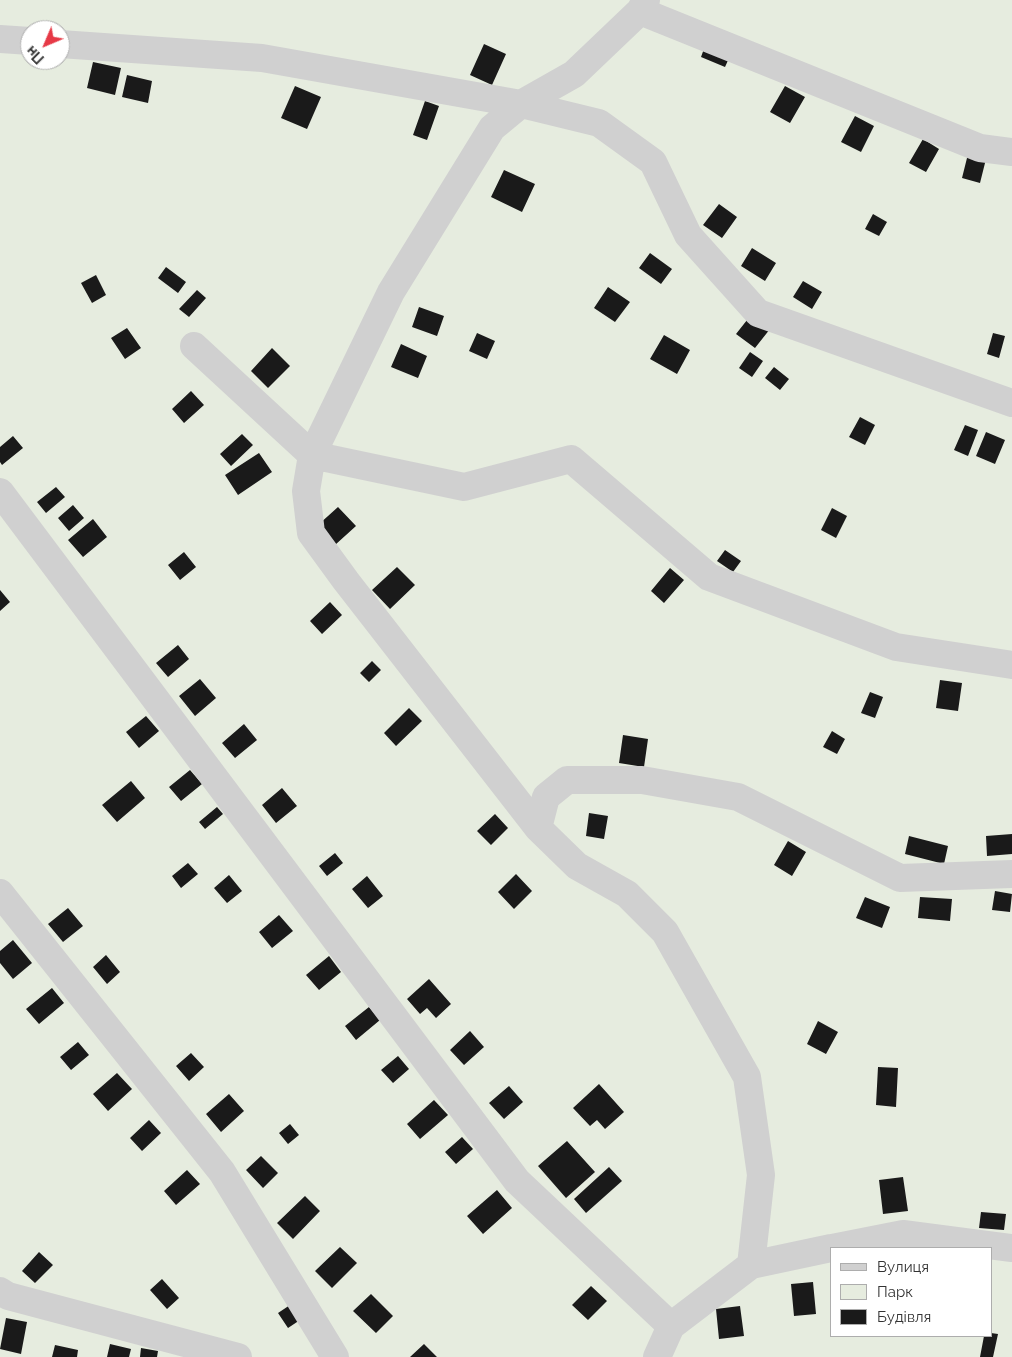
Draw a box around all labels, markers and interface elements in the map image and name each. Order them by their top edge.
north arrow [20,20,70,70]
text: Пн [23,43,47,67]
legend [830,1247,992,1337]
text: Вулиця [877,1258,929,1276]
text: Парк [877,1283,913,1301]
text: Будівля [877,1308,931,1326]

